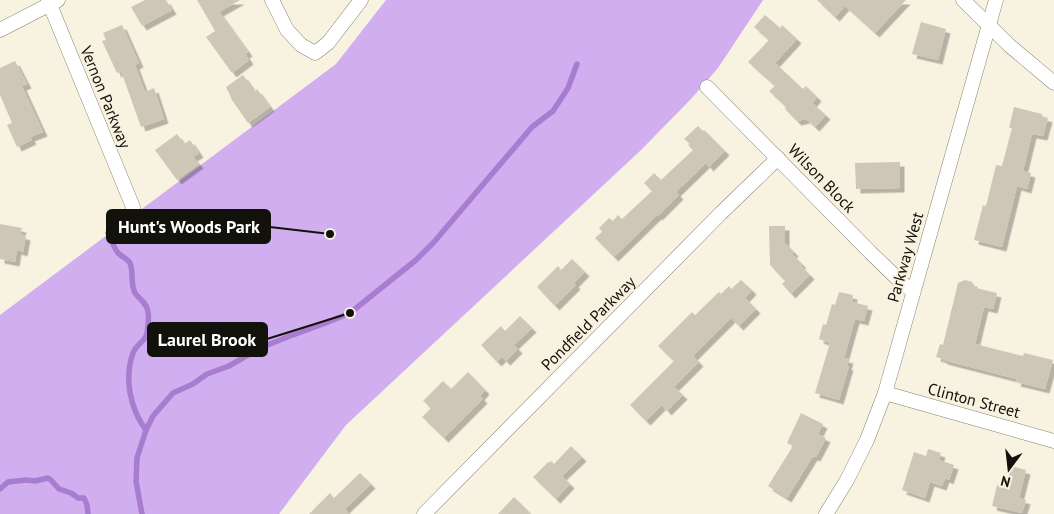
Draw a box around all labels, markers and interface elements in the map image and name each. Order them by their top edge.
street label: Vernon Parkway [76,42,136,152]
street label: Wilson Block [784,139,860,217]
street label: Parkway West [883,209,928,304]
callout: Hunt's Woods Park [107,210,270,243]
text: Hunt's Woods Park [118,215,260,238]
street label: Pondfield Parkway [537,271,640,374]
callout: Laurel Brook [148,323,267,356]
text: Laurel Brook [158,328,256,351]
street label: Clinton Street [926,378,1023,422]
north arrow [984,444,1034,494]
text: N [999,472,1012,491]

